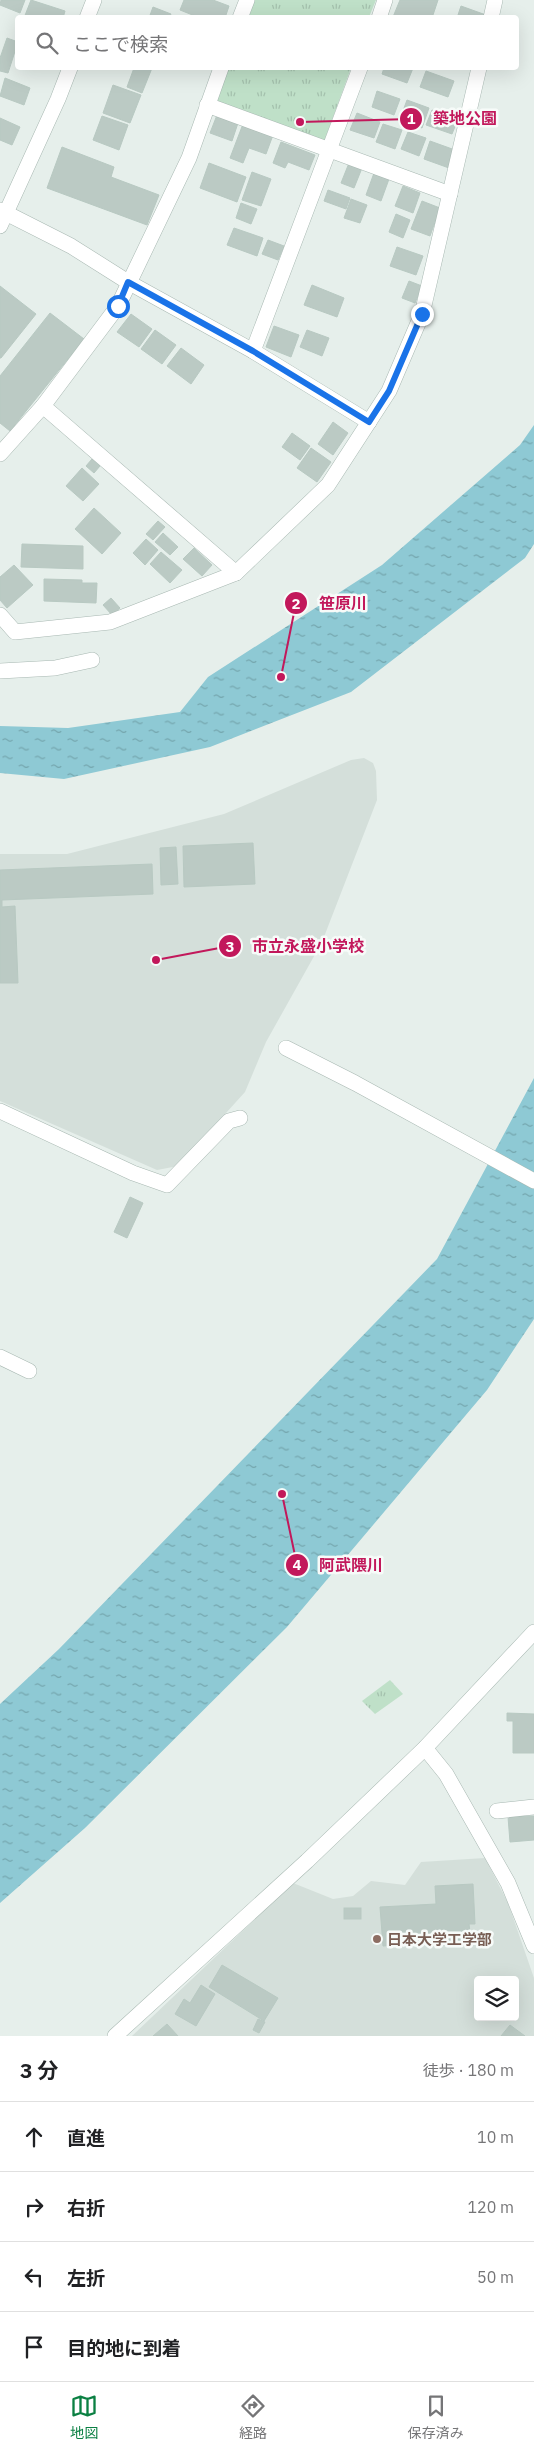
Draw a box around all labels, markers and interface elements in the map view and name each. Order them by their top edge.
search box [15,15,519,70]
icon: search [33,29,61,57]
text: ここで検索 [73,32,168,56]
callout: 築地公園 [398,103,507,134]
text: 築地公園 [433,108,497,128]
text: 1 [406,109,416,128]
route start [107,295,130,318]
route end [411,303,434,326]
callout: 笹原川 [284,588,377,619]
text: 笹原川 [319,593,367,613]
text: 2 [291,594,301,613]
callout: 市立永盛小学校 [217,931,374,962]
text: 市立永盛小学校 [252,936,364,956]
text: 3 [225,937,235,956]
callout: 阿武隈川 [284,1550,393,1581]
text: 4 [292,1555,302,1574]
text: 阿武隈川 [319,1555,383,1575]
place label: 日本大学工学部 [387,1930,492,1949]
marker: 日本大学工学部 [371,1933,383,1945]
map controls [474,1976,519,2021]
button: layers [474,1976,519,2021]
text: 3 分 [20,2056,59,2084]
text: 徒歩 · 180 m [423,2060,514,2080]
icon: ahead [20,2123,48,2151]
text: 直進 [67,2126,105,2150]
text: 10 m [477,2127,514,2147]
icon: right [20,2193,48,2221]
text: 右折 [67,2196,105,2220]
text: 120 m [467,2197,514,2217]
icon: left [20,2263,48,2291]
text: 左折 [67,2266,105,2290]
text: 50 m [477,2267,514,2287]
icon: arrive [20,2333,48,2361]
text: 目的地に到着 [67,2336,181,2360]
tab: 地図 [70,2392,98,2442]
tab: 経路 [239,2392,267,2442]
tab: 保存済み [408,2392,464,2442]

